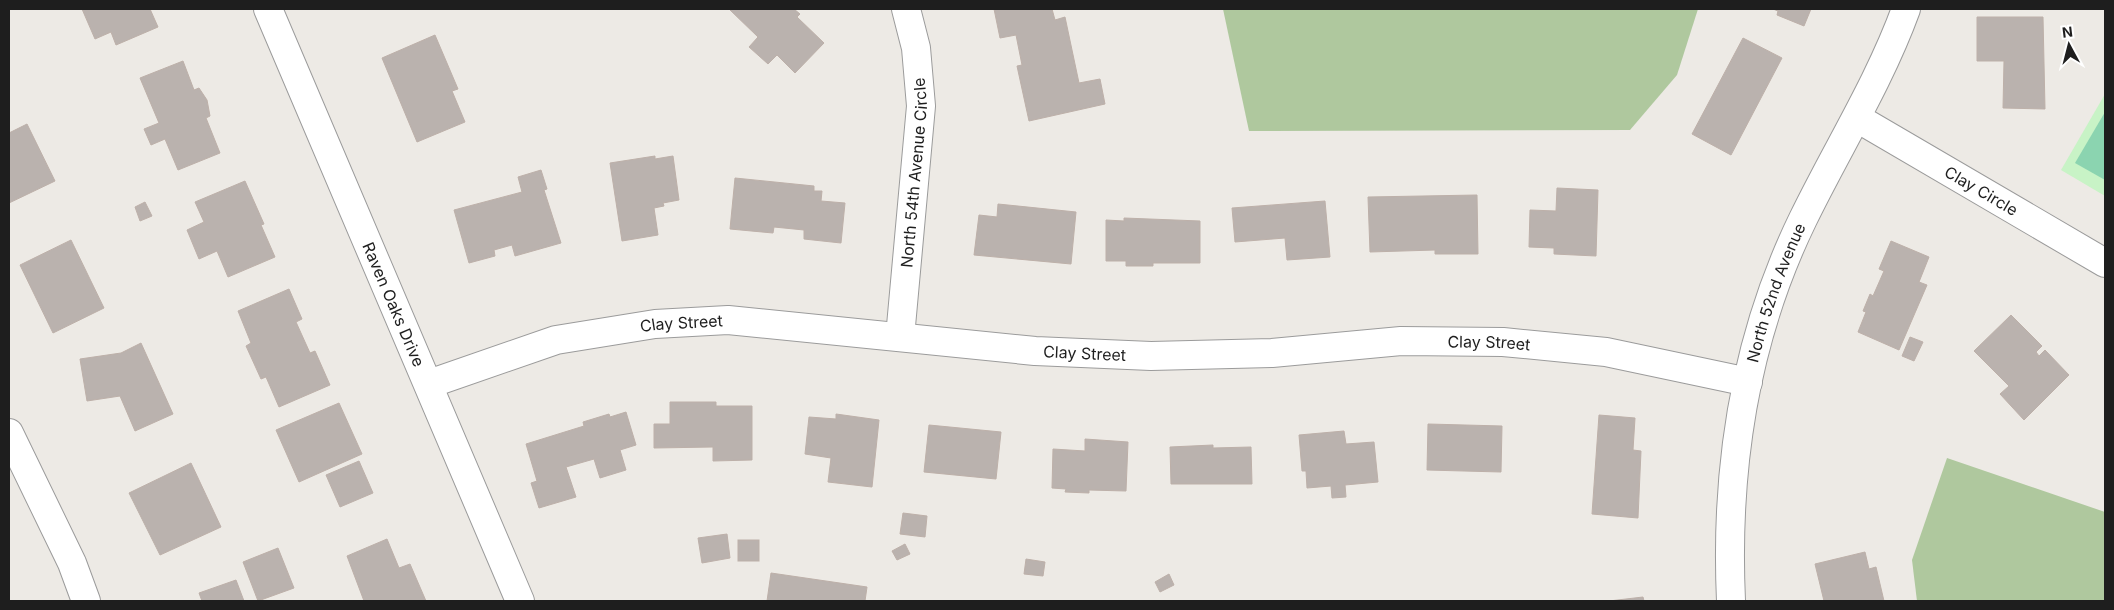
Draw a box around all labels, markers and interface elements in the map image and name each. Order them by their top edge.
north arrow [2044,20,2094,70]
text: N [2061,23,2074,41]
street label: North 54th Avenue Circle [896,77,931,269]
street label: Clay Circle [1941,161,2022,220]
street label: North 52nd Avenue [1742,220,1810,364]
street label: Raven Oaks Drive [358,239,429,370]
street label: Clay Street [638,310,723,336]
street label: Clay Street [1447,331,1531,355]
street label: Clay Street [1043,341,1126,365]

